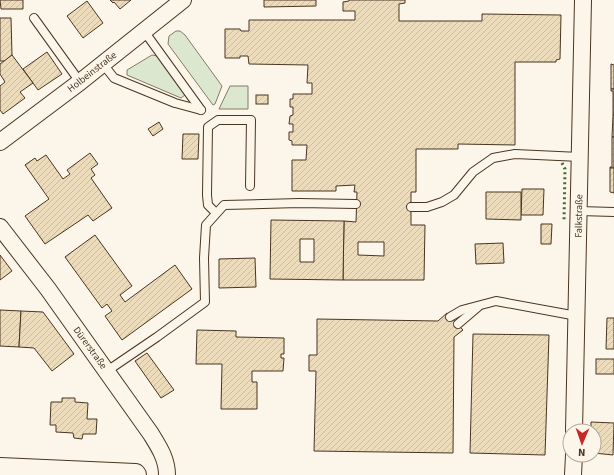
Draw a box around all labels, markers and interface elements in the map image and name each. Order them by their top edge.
street label: Holbeinstraße [64,48,120,96]
street label: Falkstraße [572,194,586,238]
street label: Dürerstraße [70,324,110,372]
north arrow [562,423,602,463]
text: N [578,445,586,460]

